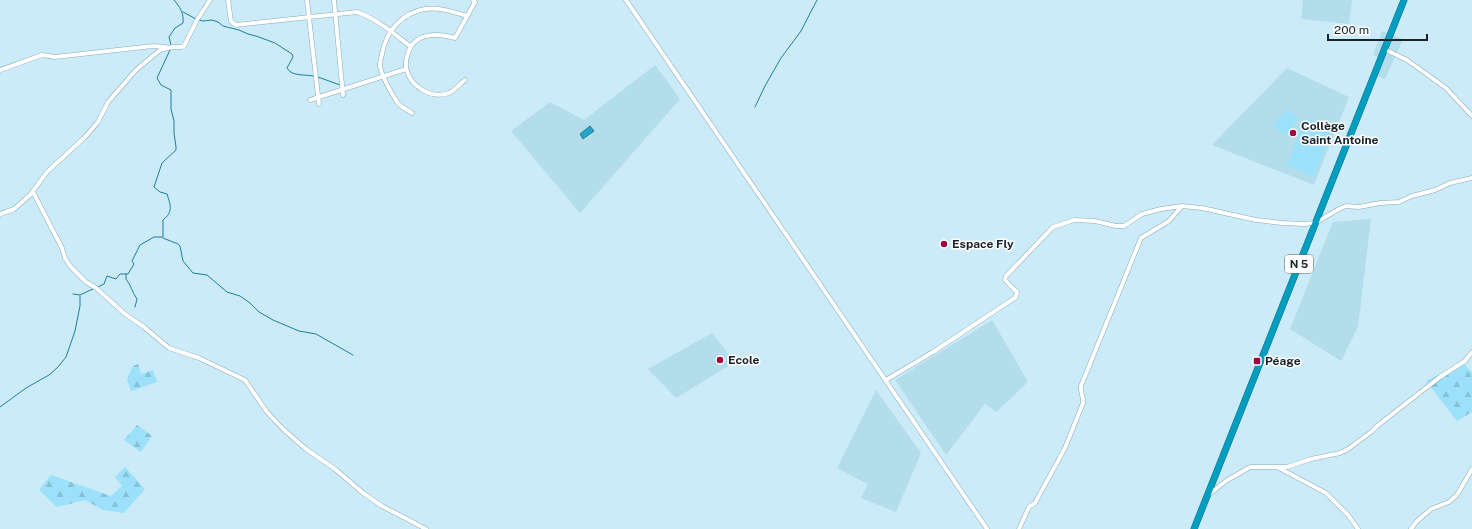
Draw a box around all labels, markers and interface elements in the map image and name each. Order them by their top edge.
scale bar [1328,16,1427,42]
text: 200 m [1334,23,1369,37]
place label: Collège Saint Antoine [1301,119,1379,147]
marker: Collège Saint Antoine [1288,128,1298,138]
place label: Espace Fly [952,237,1014,251]
marker: Espace Fly [939,239,949,249]
road number: N 5 [1285,255,1313,273]
place label: Ecole [728,353,760,367]
place label: Péage [1265,354,1301,368]
marker: Ecole [715,355,725,365]
marker: Péage [1252,356,1262,366]

